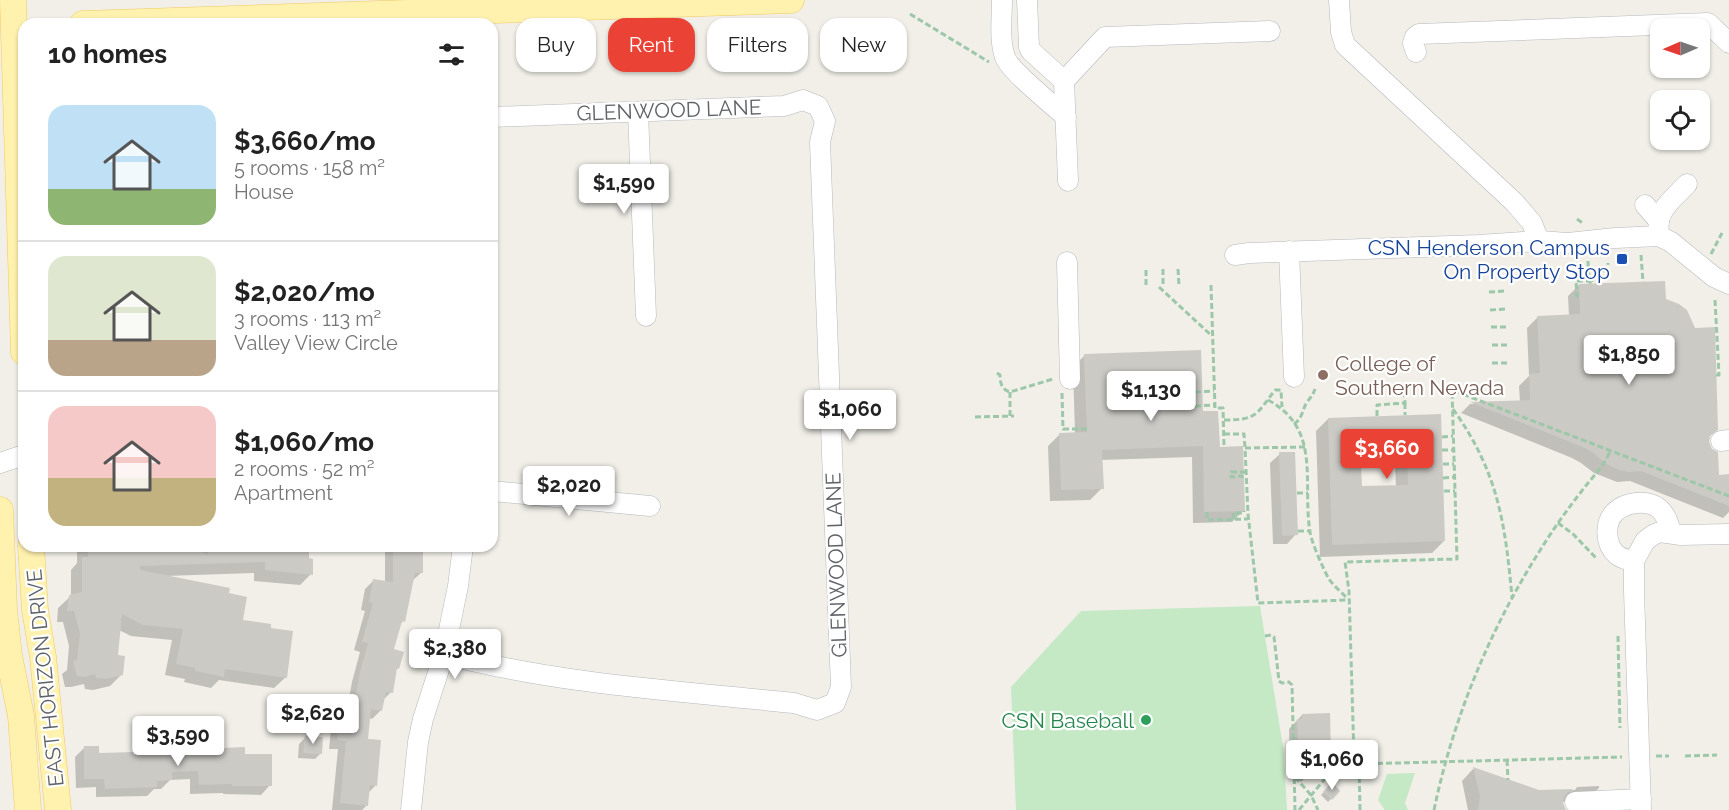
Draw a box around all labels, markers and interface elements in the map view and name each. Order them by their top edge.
chip: Buy [516,18,596,72]
chip: Rent [608,18,695,72]
chip: Filters [707,18,808,72]
chip: New [820,18,907,72]
north arrow [1650,18,1710,78]
map controls [1650,18,1710,150]
icon: filters [435,38,468,71]
text: 10 homes [48,39,167,69]
button: locate [1650,90,1710,150]
street label: GLENWOOD LANE [576,94,762,126]
text: $3,660/mo [234,126,375,156]
icon: home [96,129,168,201]
text: 5 rooms · 158 m² [234,156,385,180]
pin: $1,590 [575,164,673,215]
text: $1,590 [593,171,655,195]
text: House [234,180,294,204]
place label: CSN Henderson Campus On Property Stop [1368,235,1610,284]
marker: CSN Henderson Campus On Property Stop [1615,252,1629,266]
text: $2,020/mo [234,277,375,307]
icon: home [96,280,168,352]
text: 3 rooms · 113 m² [234,307,381,331]
text: Valley View Circle [234,331,398,355]
pin: $1,850 [1580,335,1678,386]
text: $1,850 [1598,342,1660,366]
place label: College of Southern Nevada [1335,351,1504,400]
marker: College of Southern Nevada [1316,368,1330,382]
pin: $1,130 [1102,371,1200,422]
text: $1,130 [1121,378,1181,402]
pin: $1,060 [801,390,899,441]
text: $1,060 [818,397,882,421]
text: $1,060/mo [234,427,374,457]
pin: $3,660 [1338,429,1436,480]
icon: home [96,430,168,502]
text: $3,660 [1355,436,1419,460]
text: 2 rooms · 52 m² [234,457,375,481]
pin: $2,020 [520,466,618,517]
street label: GLENWOOD LANE [820,472,852,658]
text: $2,020 [537,473,601,497]
text: Apartment [234,481,333,505]
street label: EAST HORIZON DRIVE [21,568,69,788]
pin: $2,380 [406,629,504,680]
text: $2,380 [423,636,487,660]
pin: $2,620 [264,694,362,745]
text: $2,620 [281,701,345,725]
place label: CSN Baseball [1002,708,1134,733]
marker: CSN Baseball [1139,713,1153,727]
pin: $3,590 [129,716,227,767]
text: $3,590 [146,723,210,747]
pin: $1,060 [1283,740,1381,791]
text: $1,060 [1300,747,1364,771]

